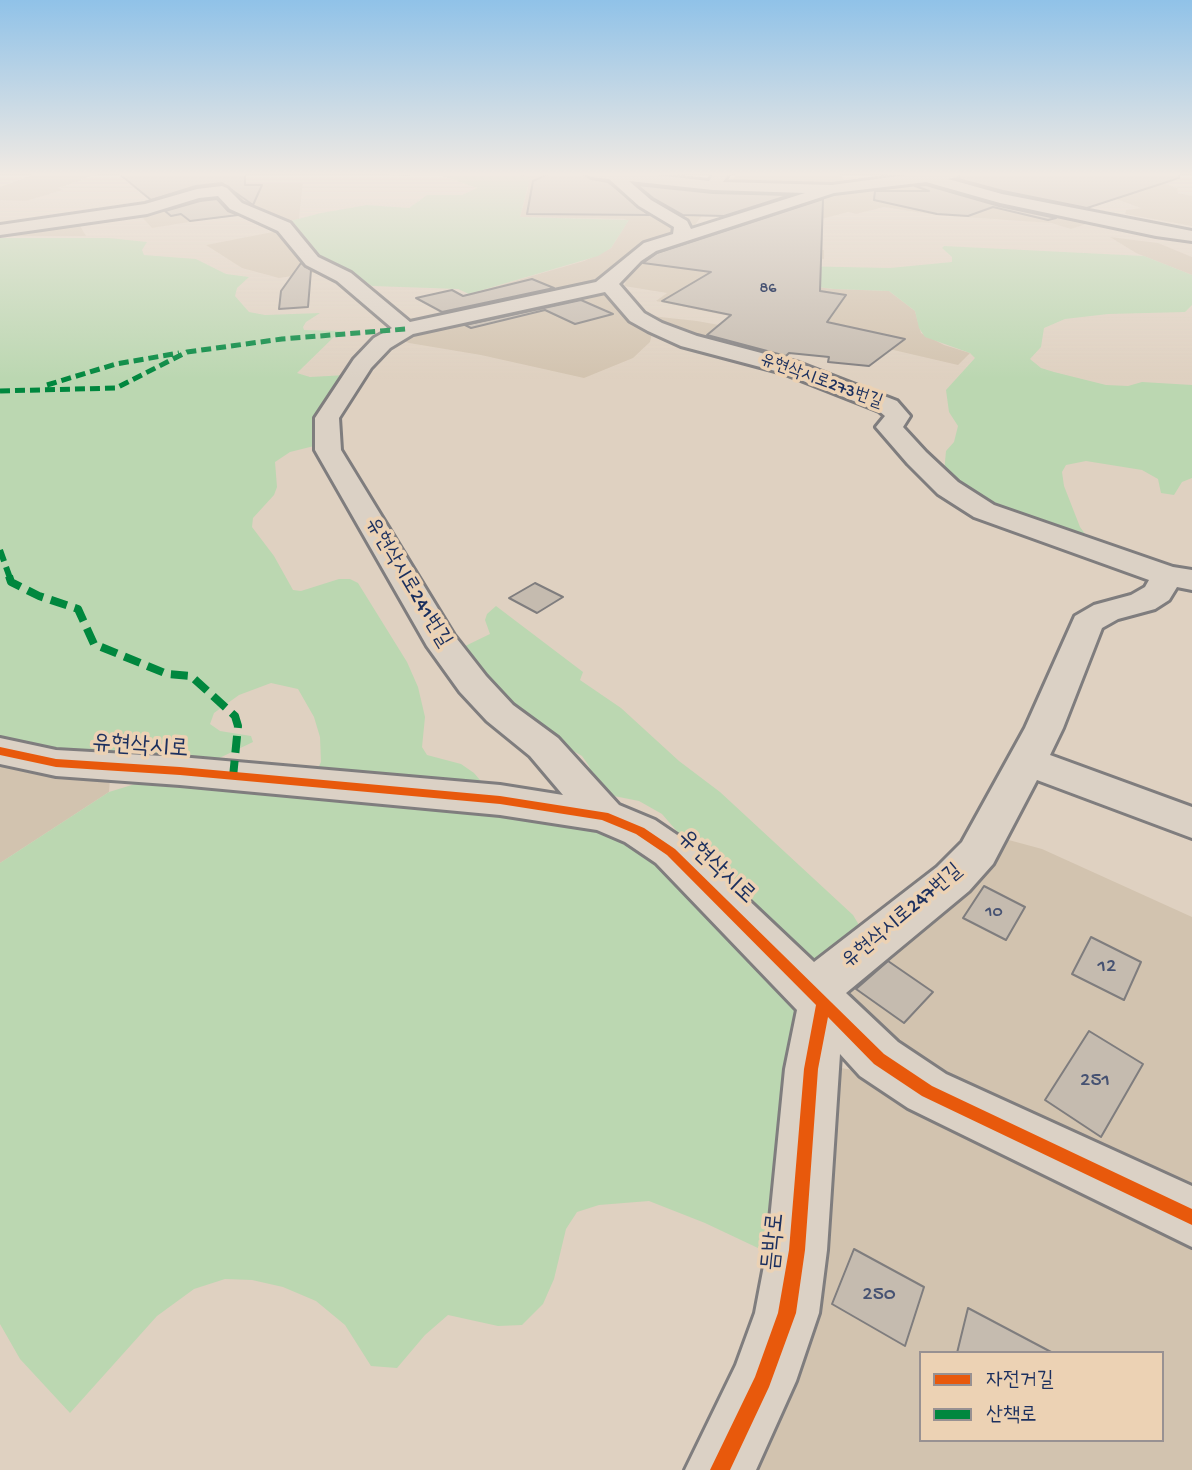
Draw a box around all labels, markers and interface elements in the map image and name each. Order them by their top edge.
house number: 86 [760,280,776,300]
street label: 유현삭시로273번길 [757,350,885,414]
street label: 유현삭시로241번길 [358,514,456,652]
street label: 유현삭시로 [91,730,189,766]
street label: 유현삭시로 [670,825,760,911]
street label: 유현삭시로247번길 [838,859,968,975]
house number: 10 [985,902,1003,924]
house number: 12 [1098,955,1116,981]
house number: 251 [1080,1069,1110,1095]
street label: 듬박로 [758,1212,792,1272]
house number: 250 [862,1283,896,1309]
legend [919,1351,1164,1442]
text: 자전거길 [986,1369,1054,1394]
text: 산책로 [986,1404,1037,1429]

